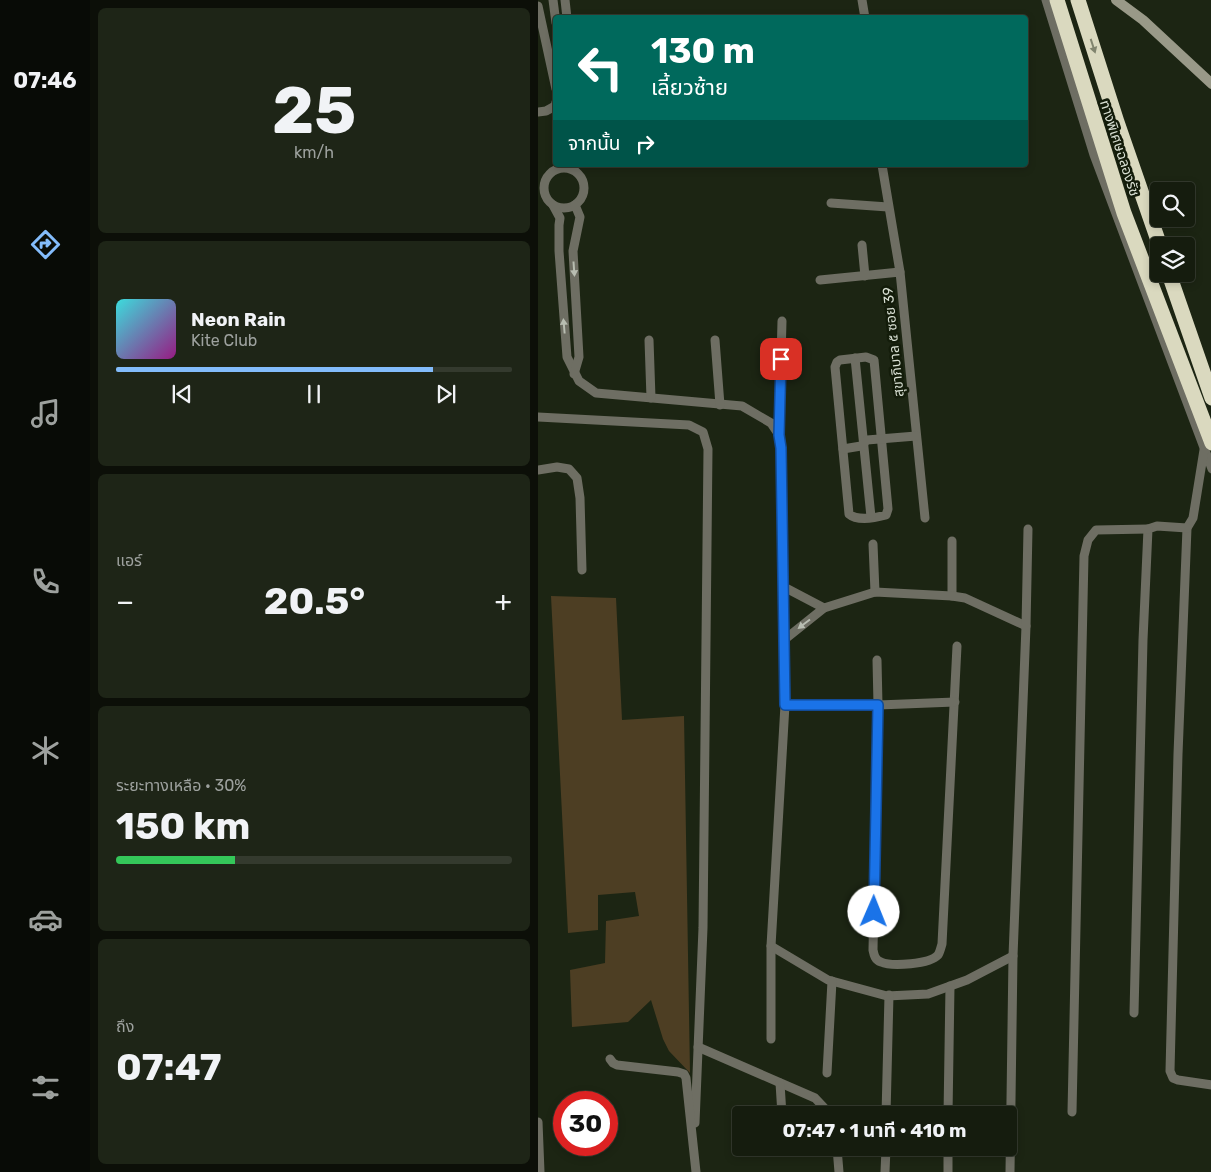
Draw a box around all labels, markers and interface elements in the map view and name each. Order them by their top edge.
text: 130 m [651,30,755,72]
icon: left [568,35,633,100]
one-way arrow [1090,39,1097,54]
text: 07:46 [13,67,77,94]
text: 25 [272,72,356,149]
text: เลี้ยวซ้าย [651,74,728,101]
street label: ทางพิเศษฉลองรัช [1096,98,1143,198]
icon: right [631,130,659,158]
text: จากนั้น [568,132,621,155]
text: km/h [294,143,334,162]
map controls [1150,182,1195,282]
button: search [1150,182,1195,227]
icon: directions [28,227,63,262]
button: layers [1150,237,1195,282]
one-way arrow [571,261,579,277]
street label: สุขาภิบาล ๕ ซอย 39 [879,286,908,398]
text: Neon Rain [191,308,286,331]
one-way arrow [560,318,568,334]
text: Kite Club [191,331,257,350]
pin [760,338,802,380]
icon: arrive [767,345,795,373]
icon: previous [168,380,196,408]
icon: pause [300,380,328,408]
icon: next [432,380,460,408]
icon: music [28,396,63,431]
text: แอร์ [116,551,142,570]
icon: phone [28,564,63,599]
text: 20.5° [264,578,365,624]
text: − [116,585,134,618]
text: + [495,585,512,618]
one-way arrow [798,619,811,630]
icon: climate [28,733,63,768]
text: ระยะทางเหลือ · 30% [116,776,246,795]
text: 150 km [116,803,250,849]
position arrow [847,885,899,937]
icon: car [28,902,63,937]
text: ถึง [116,1017,134,1036]
text: 07:47 [116,1044,222,1090]
icon: filters [28,1070,63,1105]
speed limit sign: 30 [553,1091,618,1156]
text: 07:47 · 1 นาที · 410 m [782,1119,967,1142]

